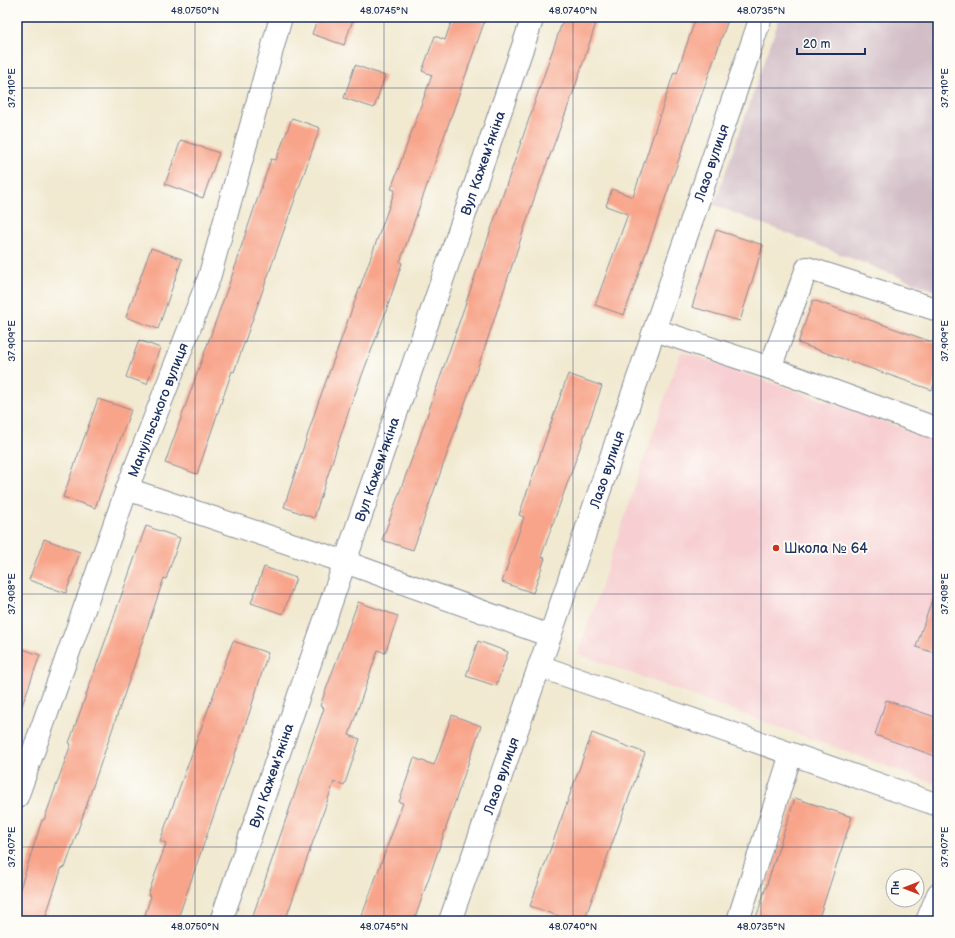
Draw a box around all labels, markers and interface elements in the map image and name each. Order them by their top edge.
text: 48.0750°N [171,5,219,17]
text: 48.0745°N [360,5,408,17]
text: 48.0740°N [549,5,597,17]
text: 48.0735°N [737,5,785,17]
scale bar [797,30,865,56]
text: 20 m [803,37,830,52]
text: 37.910°E [6,68,18,108]
text: 37.910°E [939,68,951,108]
street label: Вул Кажем'якіна [457,108,509,217]
street label: Лазо вулиця [690,122,733,205]
text: 37.909°E [6,320,18,362]
text: 37.909°E [939,320,951,362]
street label: Мануільського вулиця [124,340,192,480]
street label: Вул Кажем'якіна [352,414,404,524]
street label: Лазо вулиця [586,429,628,511]
place label: Школа № 64 [784,540,868,557]
marker: Школа № 64 [771,543,781,553]
text: 37.908°E [6,573,18,615]
text: 37.908°E [939,573,951,615]
street label: Вул Кажем'якіна [246,721,298,830]
street label: Лазо вулиця [480,735,523,818]
text: 37.907°E [6,826,18,867]
text: 37.907°E [939,826,951,867]
north arrow [885,868,925,908]
text: Пн [889,881,902,895]
text: 48.0750°N [171,921,219,933]
text: 48.0745°N [360,921,408,933]
text: 48.0740°N [549,921,597,933]
text: 48.0735°N [737,921,785,933]

